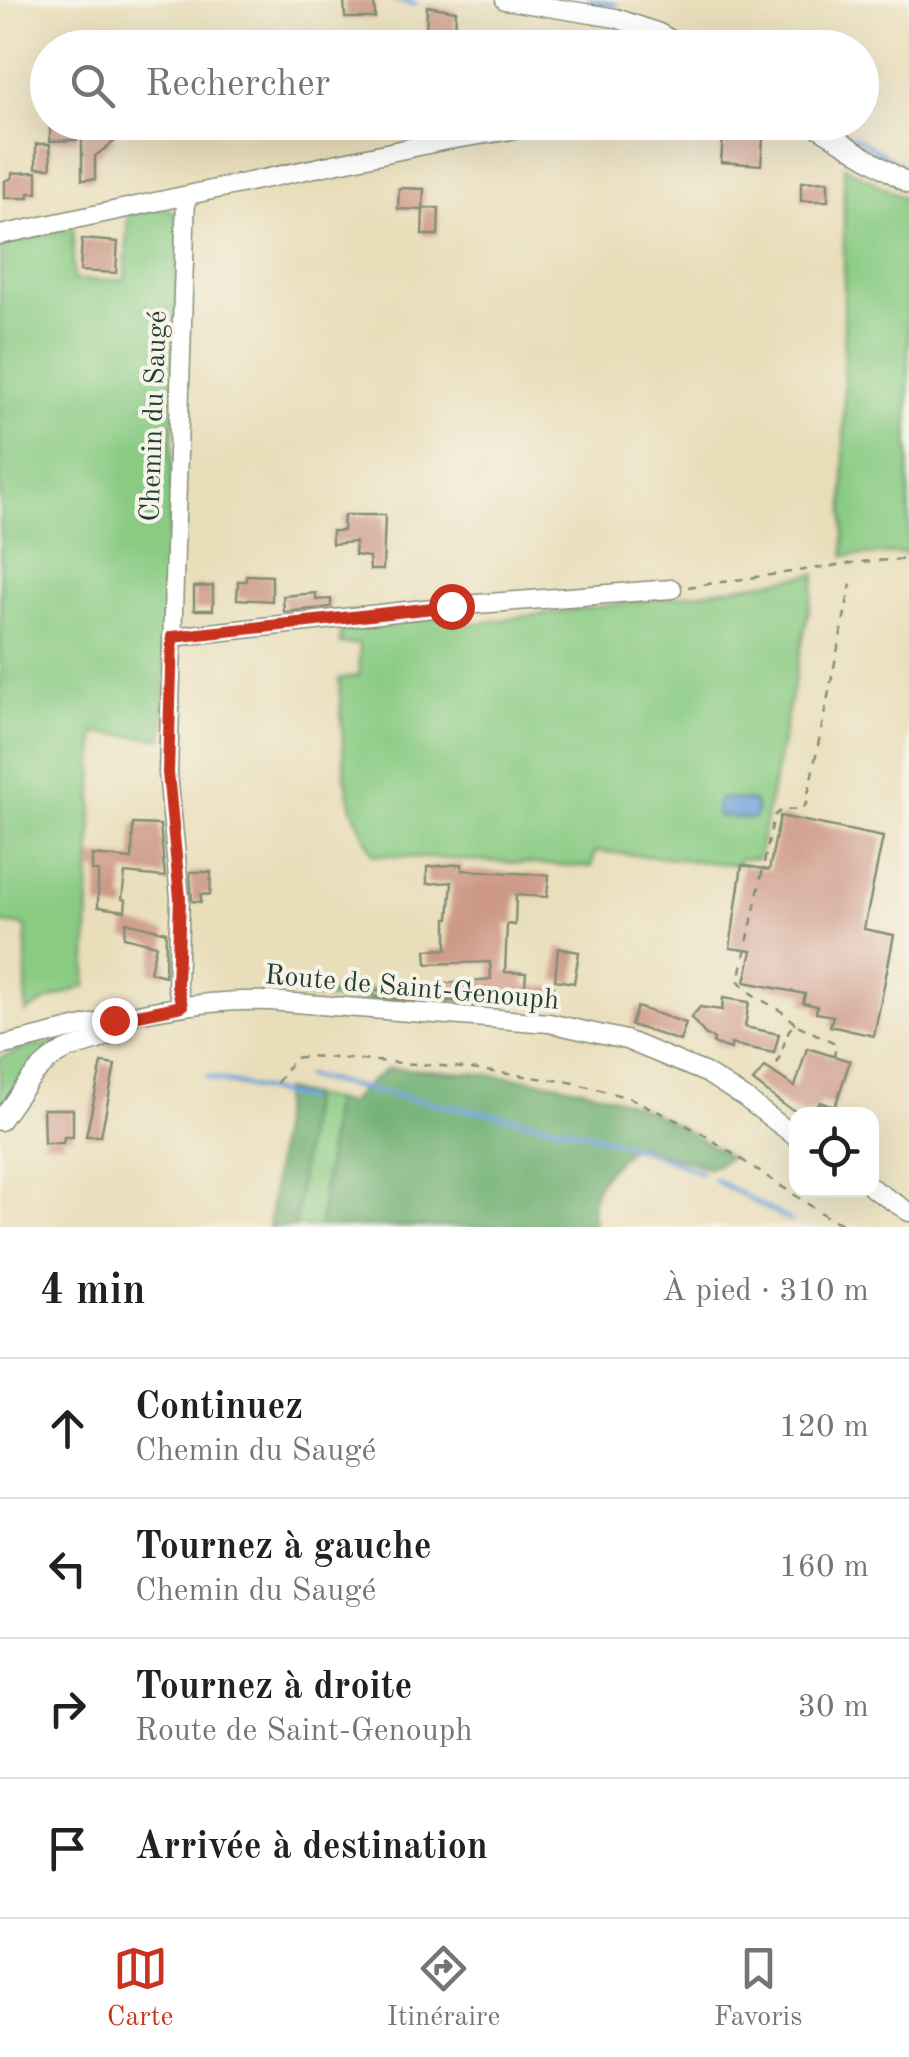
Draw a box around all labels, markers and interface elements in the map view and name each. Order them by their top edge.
search box [30,30,879,140]
icon: search [65,58,120,113]
text: Rechercher [145,66,330,104]
street label: Chemin du Saugé [137,310,173,522]
route start [429,584,475,630]
street label: Route de Saint-Genouph [263,962,560,1016]
route end [92,998,138,1044]
map controls [789,1107,879,1197]
button: locate [789,1107,879,1197]
text: 4 min [40,1271,146,1313]
text: À pied · 310 m [662,1276,869,1308]
text: Continuez [135,1389,303,1427]
icon: ahead [40,1401,95,1456]
text: 120 m [779,1412,869,1444]
text: Chemin du Saugé [135,1436,376,1468]
text: Tournez à gauche [135,1529,432,1567]
icon: left [40,1541,95,1596]
text: 160 m [779,1552,869,1584]
text: Chemin du Saugé [135,1576,376,1608]
text: Tournez à droite [135,1669,413,1707]
icon: right [40,1681,95,1736]
text: 30 m [798,1692,869,1724]
text: Route de Saint-Genouph [135,1716,473,1748]
icon: arrive [40,1821,95,1876]
text: Arrivée à destination [135,1829,488,1867]
tab: Carte [107,1941,173,2036]
tab: Itinéraire [387,1941,500,2036]
tab: Favoris [714,1941,802,2036]

